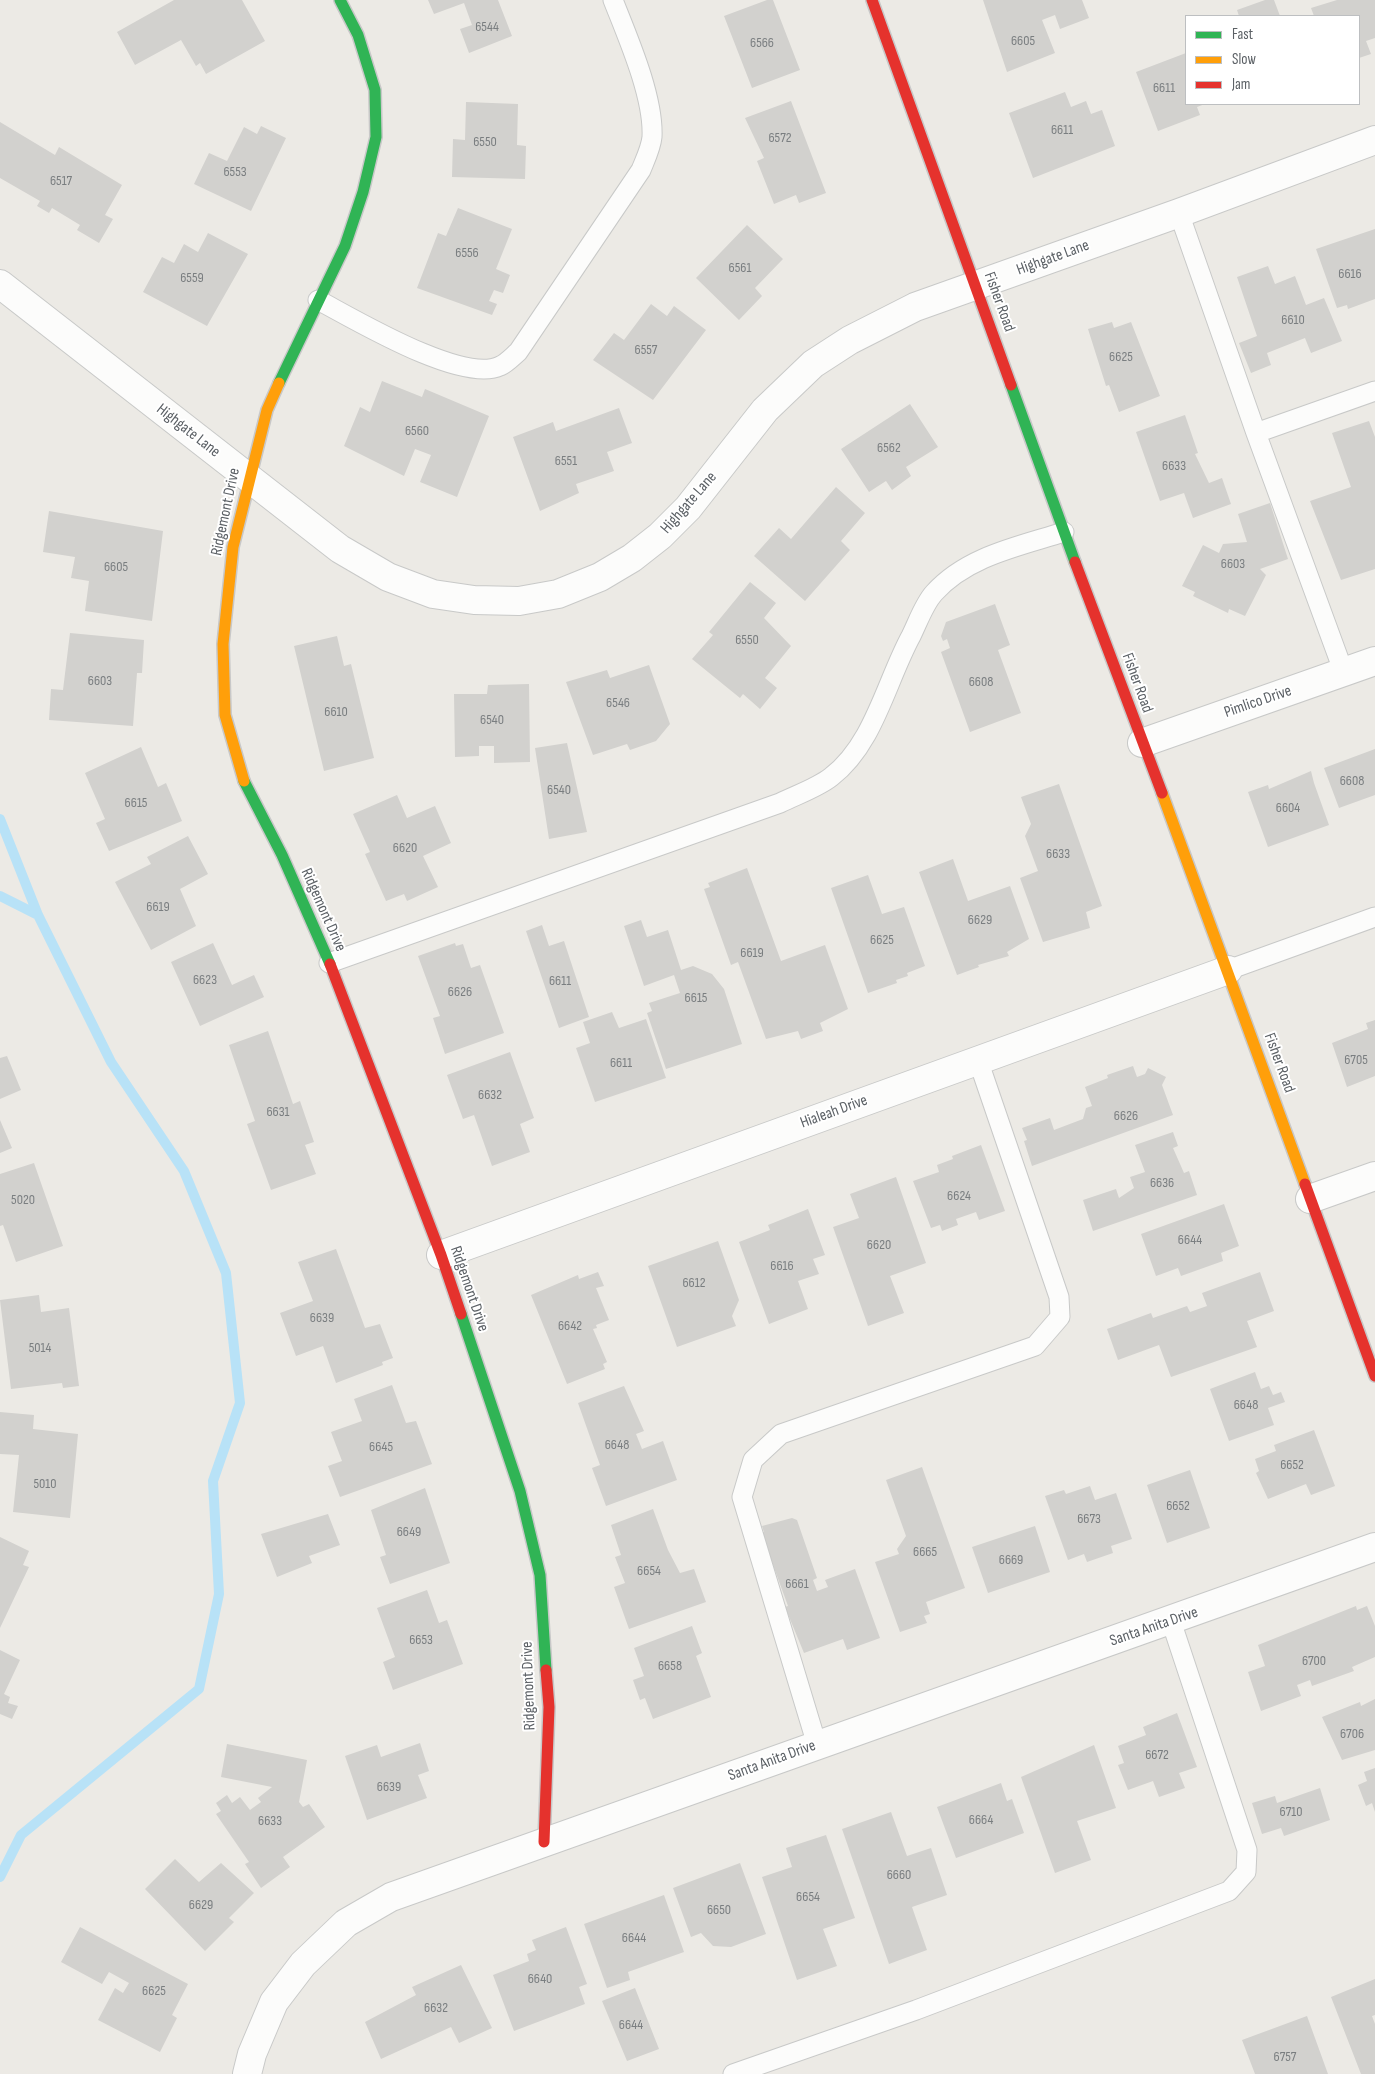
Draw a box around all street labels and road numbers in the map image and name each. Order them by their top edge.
street label: Highgate Lane [1014,236,1092,280]
street label: Fisher Road [979,270,1019,334]
street label: Highgate Lane [152,400,224,462]
street label: Ridgemont Drive [207,466,245,558]
street label: Highgate Lane [657,468,721,538]
street label: Fisher Road [1117,651,1157,715]
street label: Pimlico Drive [1222,682,1294,722]
street label: Ridgemont Drive [296,865,350,955]
street label: Fisher Road [1259,1031,1299,1095]
street label: Hialeah Drive [798,1091,870,1133]
street label: Ridgemont Drive [445,1244,493,1334]
street label: Santa Anita Drive [1107,1603,1201,1651]
street label: Ridgemont Drive [518,1641,540,1731]
street label: Santa Anita Drive [726,1736,818,1786]

